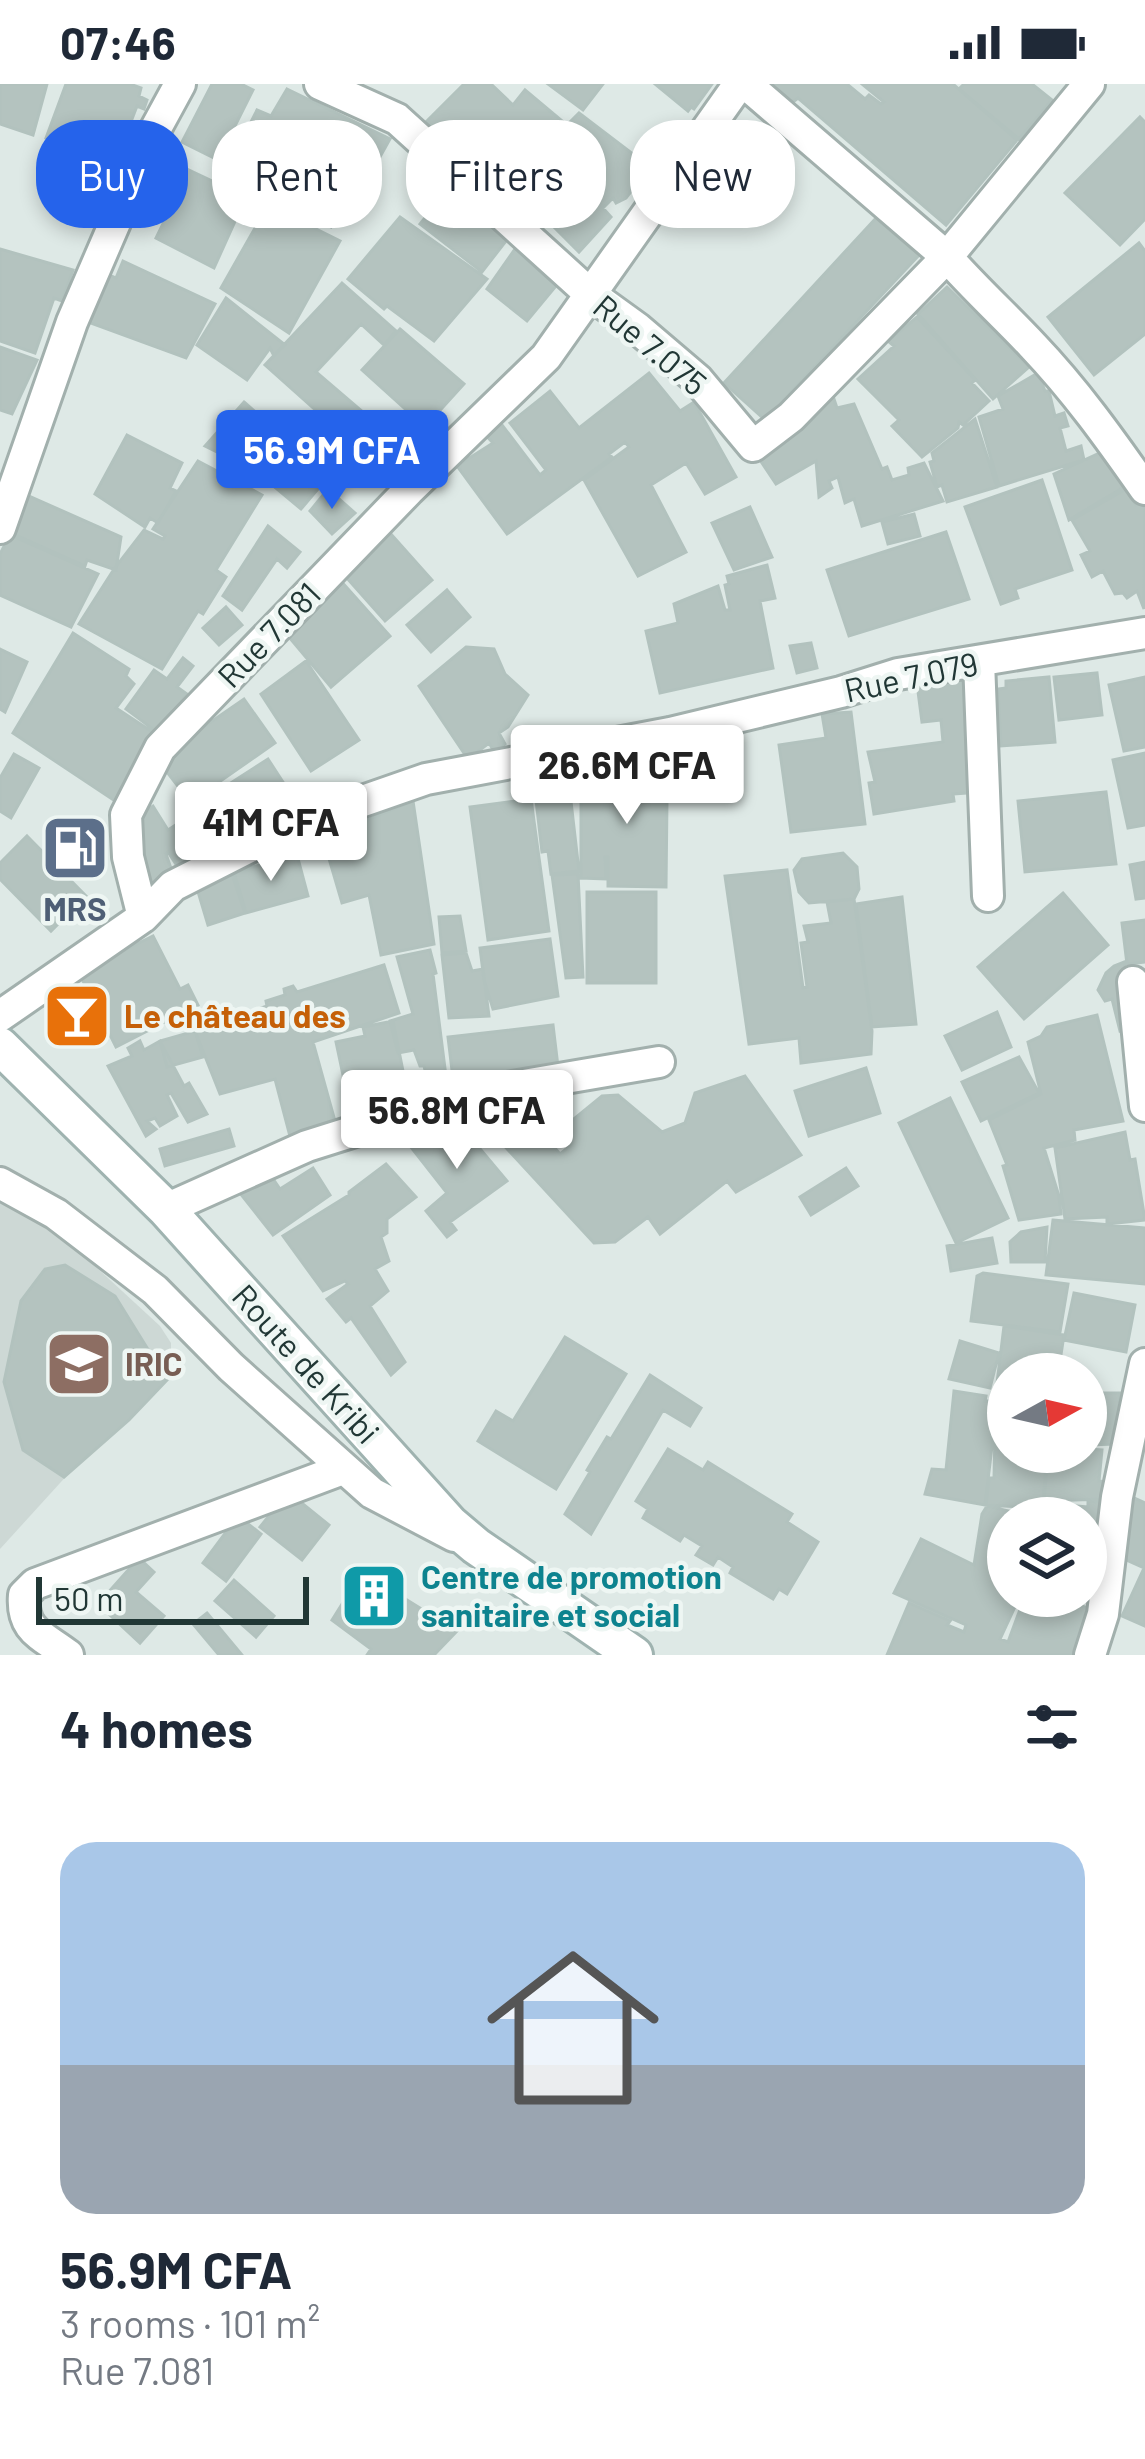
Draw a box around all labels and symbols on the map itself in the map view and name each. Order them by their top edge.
street label: Rue 7.075 [586,285,715,403]
pin: 56.9M CFA [195,410,469,512]
street label: Rue 7.081 [208,573,328,695]
street label: Rue 7.079 [840,642,981,710]
pin: 26.6M CFA [490,725,764,827]
pin: 41M CFA [160,782,382,884]
fuel station icon: MRS [40,813,110,883]
place label: MRS [43,888,107,928]
bar icon: Le château des [42,981,112,1051]
place label: Le château des [124,995,346,1035]
pin: 56.8M CFA [320,1070,594,1172]
street label: Route de Kribi [225,1275,389,1451]
school or university icon: IRIC [44,1329,114,1399]
place label: IRIC [125,1343,183,1383]
north arrow [987,1353,1107,1473]
place label: Centre de promotion sanitaire et social [421,1556,722,1634]
building icon: Centre de promotion sanitaire et social [339,1561,409,1631]
scale bar [36,1571,309,1624]

